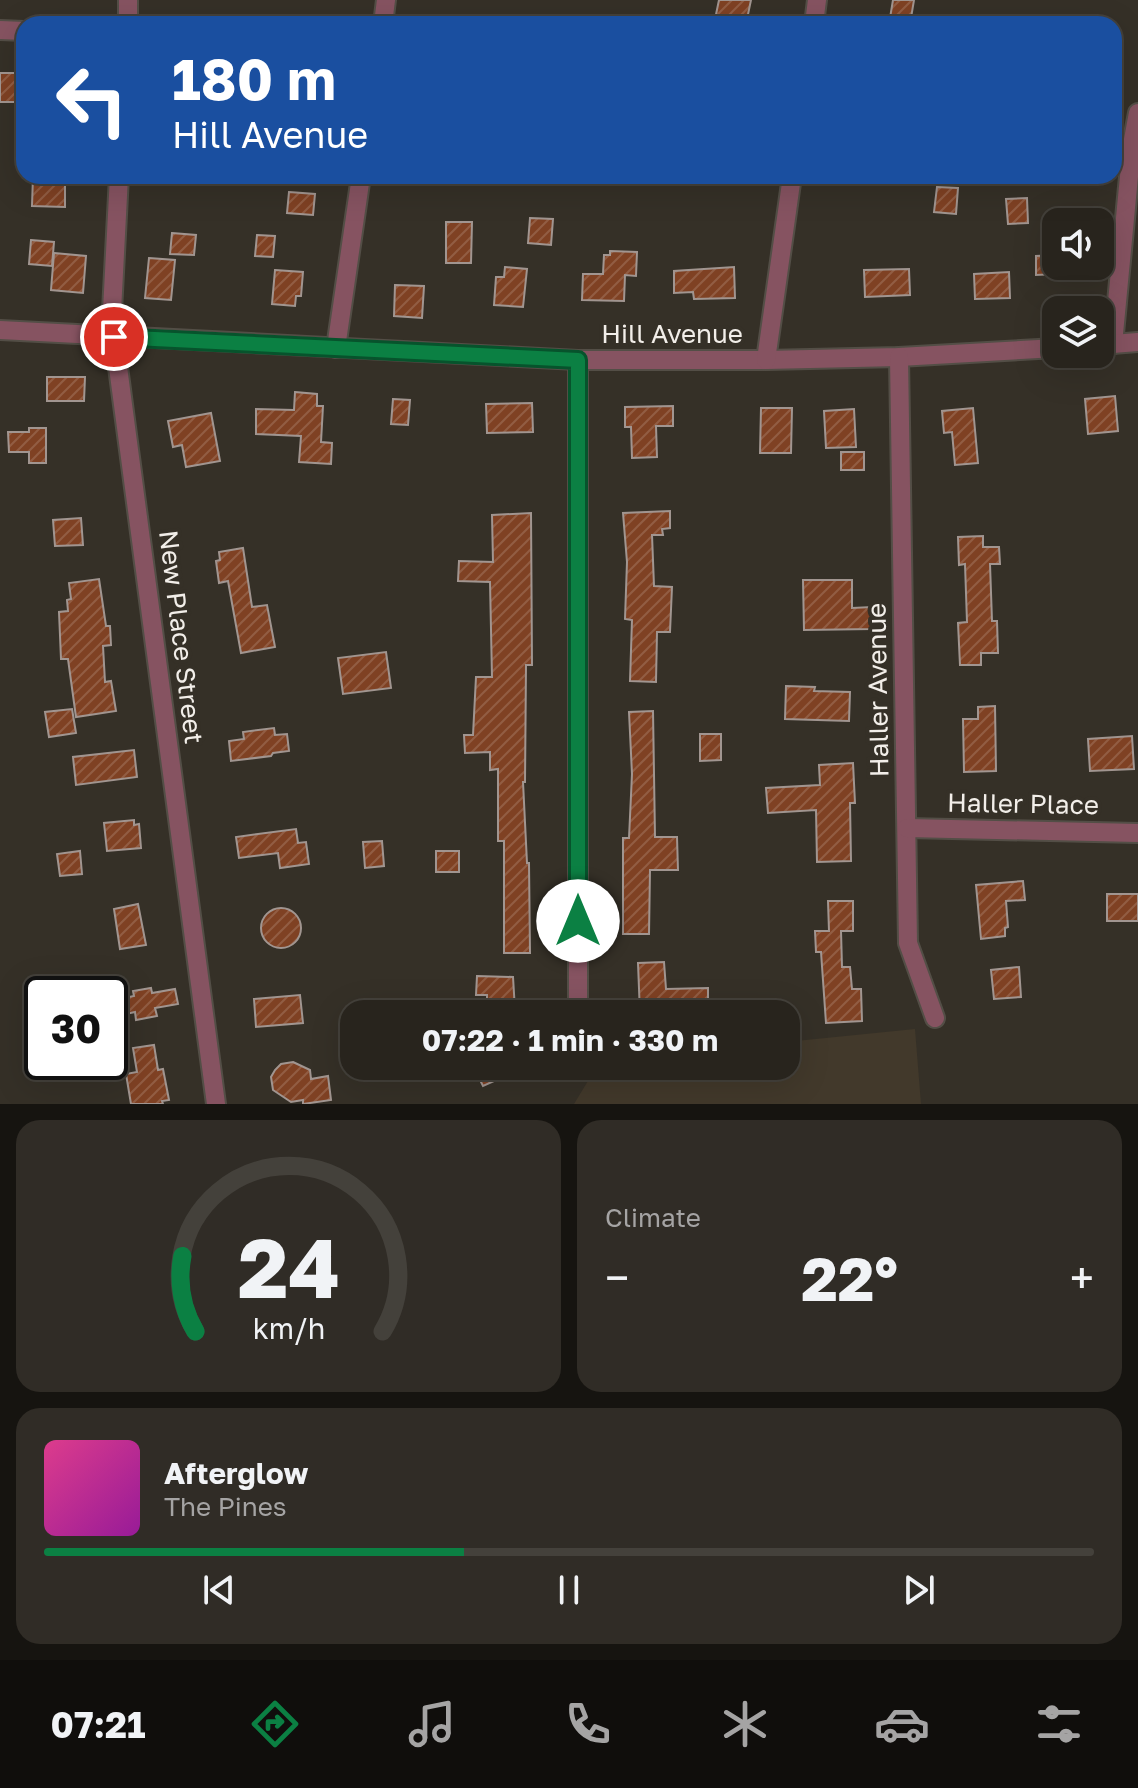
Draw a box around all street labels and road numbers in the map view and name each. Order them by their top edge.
street label: Hill Avenue [601,318,743,349]
street label: New Place Street [153,528,210,745]
street label: Haller Avenue [860,603,895,777]
street label: Haller Place [947,787,1099,820]

